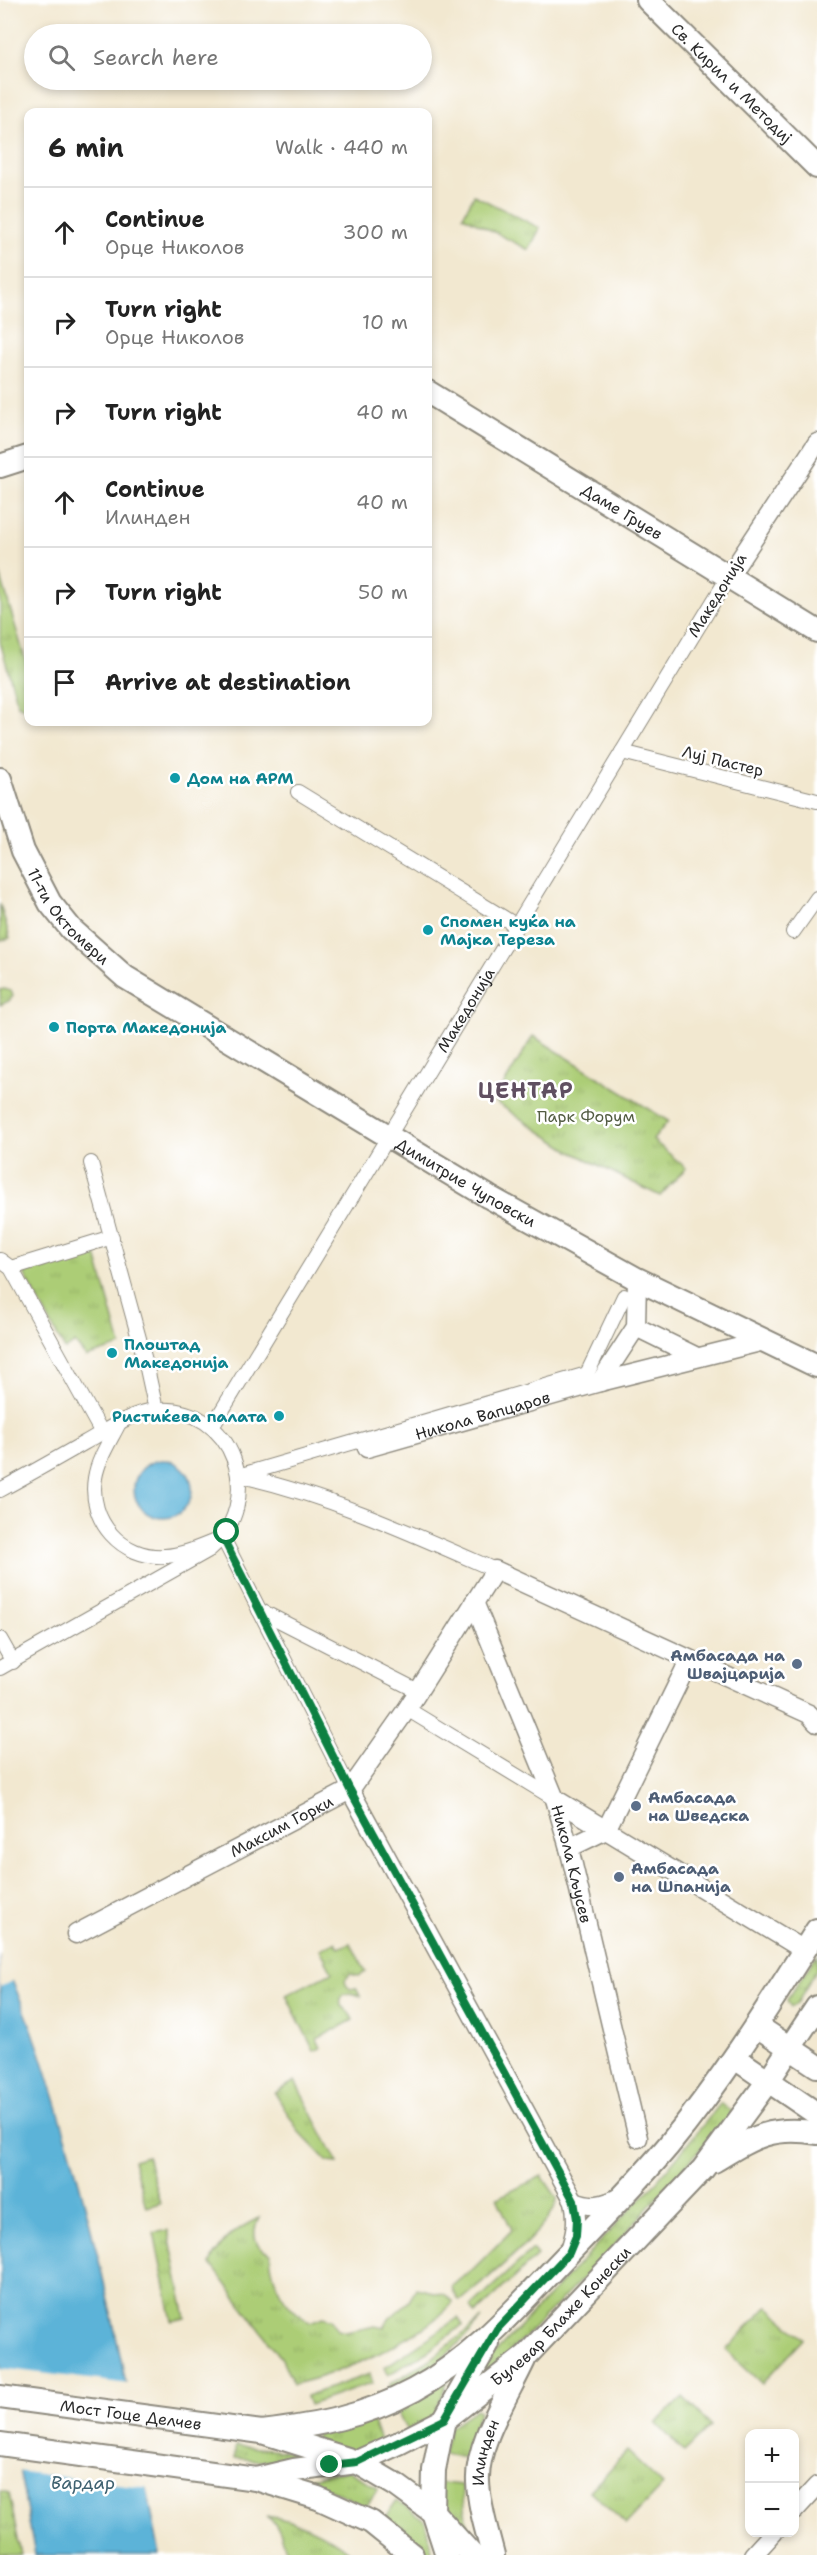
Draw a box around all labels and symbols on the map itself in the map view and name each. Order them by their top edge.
street label: Св. Кирил и Методиј [667,18,797,148]
street label: Даме Груев [578,479,667,544]
street label: Македонија [683,549,751,641]
street label: Луј Пастер [680,741,766,781]
place label: Дом на АРМ [187,768,294,789]
marker: Дом на АРМ [168,771,182,785]
street label: 11-ти Октомври [23,864,114,969]
place label: Спомен куќа на Мајка Тереза [440,911,576,950]
marker: Спомен куќа на Мајка Тереза [421,923,435,937]
street label: Македонија [432,964,499,1056]
place label: Порта Македонија [66,1017,226,1038]
marker: Порта Македонија [47,1020,61,1034]
district label: ЦЕНТАР [478,1076,574,1105]
park label: Парк Форум [537,1106,635,1127]
street label: Димитрие Чуповски [392,1133,540,1232]
place label: Плоштад Македонија [124,1334,229,1373]
marker: Плоштад Македонија [105,1346,119,1360]
street label: Никола Вапцаров [413,1386,552,1444]
place label: Ристиќева палата [112,1406,267,1427]
marker: Ристиќева палата [272,1409,286,1423]
route start [213,1518,239,1544]
place label: Амбасада на Швајцарија [670,1645,785,1684]
marker: Амбасада на Швајцарија [790,1657,804,1671]
place label: Амбасада на Шведска [648,1787,749,1826]
street label: Максим Горки [226,1790,337,1862]
marker: Амбасада на Шведска [629,1799,643,1813]
street label: Никола Кљусев [547,1802,597,1925]
place label: Амбасада на Шпанија [631,1858,731,1897]
marker: Амбасада на Шпанија [612,1870,626,1884]
street label: Булевар Блаже Конески [486,2241,635,2390]
street label: Мост Гоце Делчев [59,2395,203,2434]
street label: Илинден [467,2416,504,2486]
route end [316,2451,342,2477]
water label: Вардар [51,2471,115,2495]

